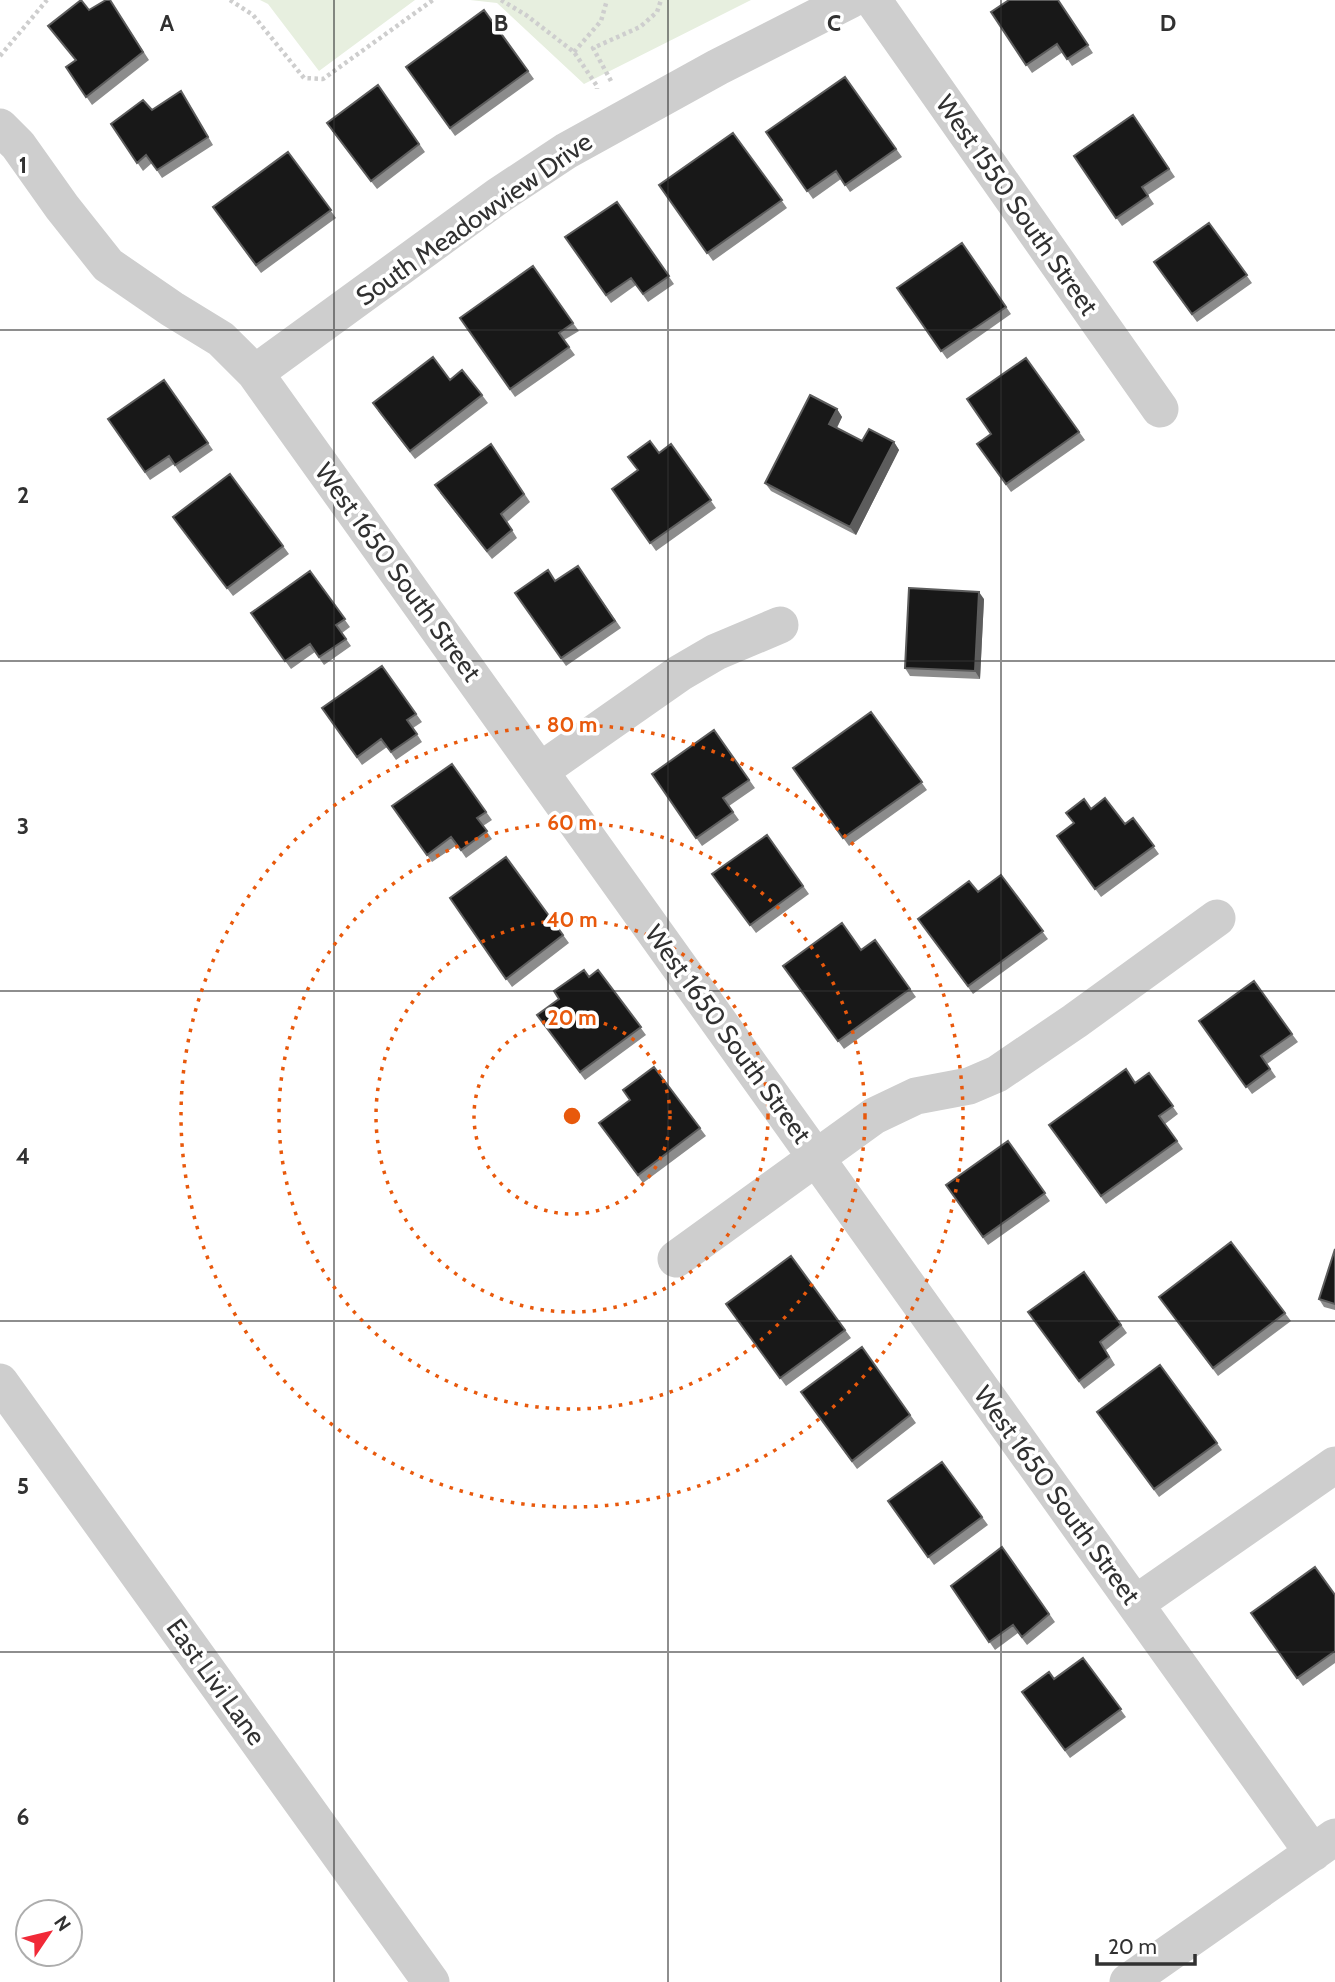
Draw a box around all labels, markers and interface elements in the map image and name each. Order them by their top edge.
text: A [160,9,175,37]
text: B [494,9,508,37]
text: C [827,9,841,37]
text: D [1160,9,1176,37]
street label: West 1550 South Street [929,89,1105,321]
street label: South Meadowview Drive [350,125,598,313]
text: 1 [19,151,27,179]
street label: West 1650 South Street [308,457,488,688]
text: 2 [17,481,29,509]
text: 80 m [547,712,597,737]
text: 60 m [547,810,597,835]
text: 3 [17,812,29,840]
text: 40 m [547,907,597,932]
street label: West 1650 South Street [638,919,818,1150]
text: 20 m [548,1005,596,1030]
centre of rings [560,1104,584,1128]
text: 4 [16,1142,30,1170]
street label: West 1650 South Street [967,1380,1147,1611]
text: 5 [17,1472,29,1500]
street label: East Livi Lane [159,1613,273,1751]
text: 6 [17,1803,29,1831]
north arrow [14,1898,84,1968]
text: N [49,1911,76,1936]
scale bar [1097,1923,1195,1967]
text: 20 m [1108,1934,1157,1959]

